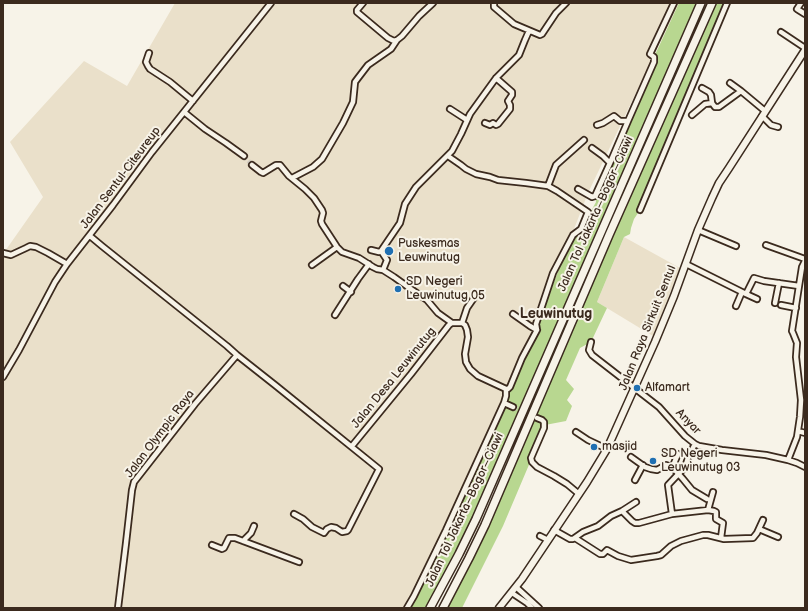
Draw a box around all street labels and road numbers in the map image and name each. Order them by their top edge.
street label: Jalan Sentul-Citeureup [78,124,164,232]
street label: Jalan Tol Jakarta–Bogor–Ciawi [555,134,637,294]
street label: Jalan Raya Sirkuit Sentul [616,263,680,393]
street label: Jalan Desa Leuwinutug [349,325,439,431]
street label: Jalan Olympic Raya [122,387,198,481]
street label: Anyar [672,406,704,438]
street label: Jalan Tol Jakarta–Bogor–Ciawi [423,431,507,589]

